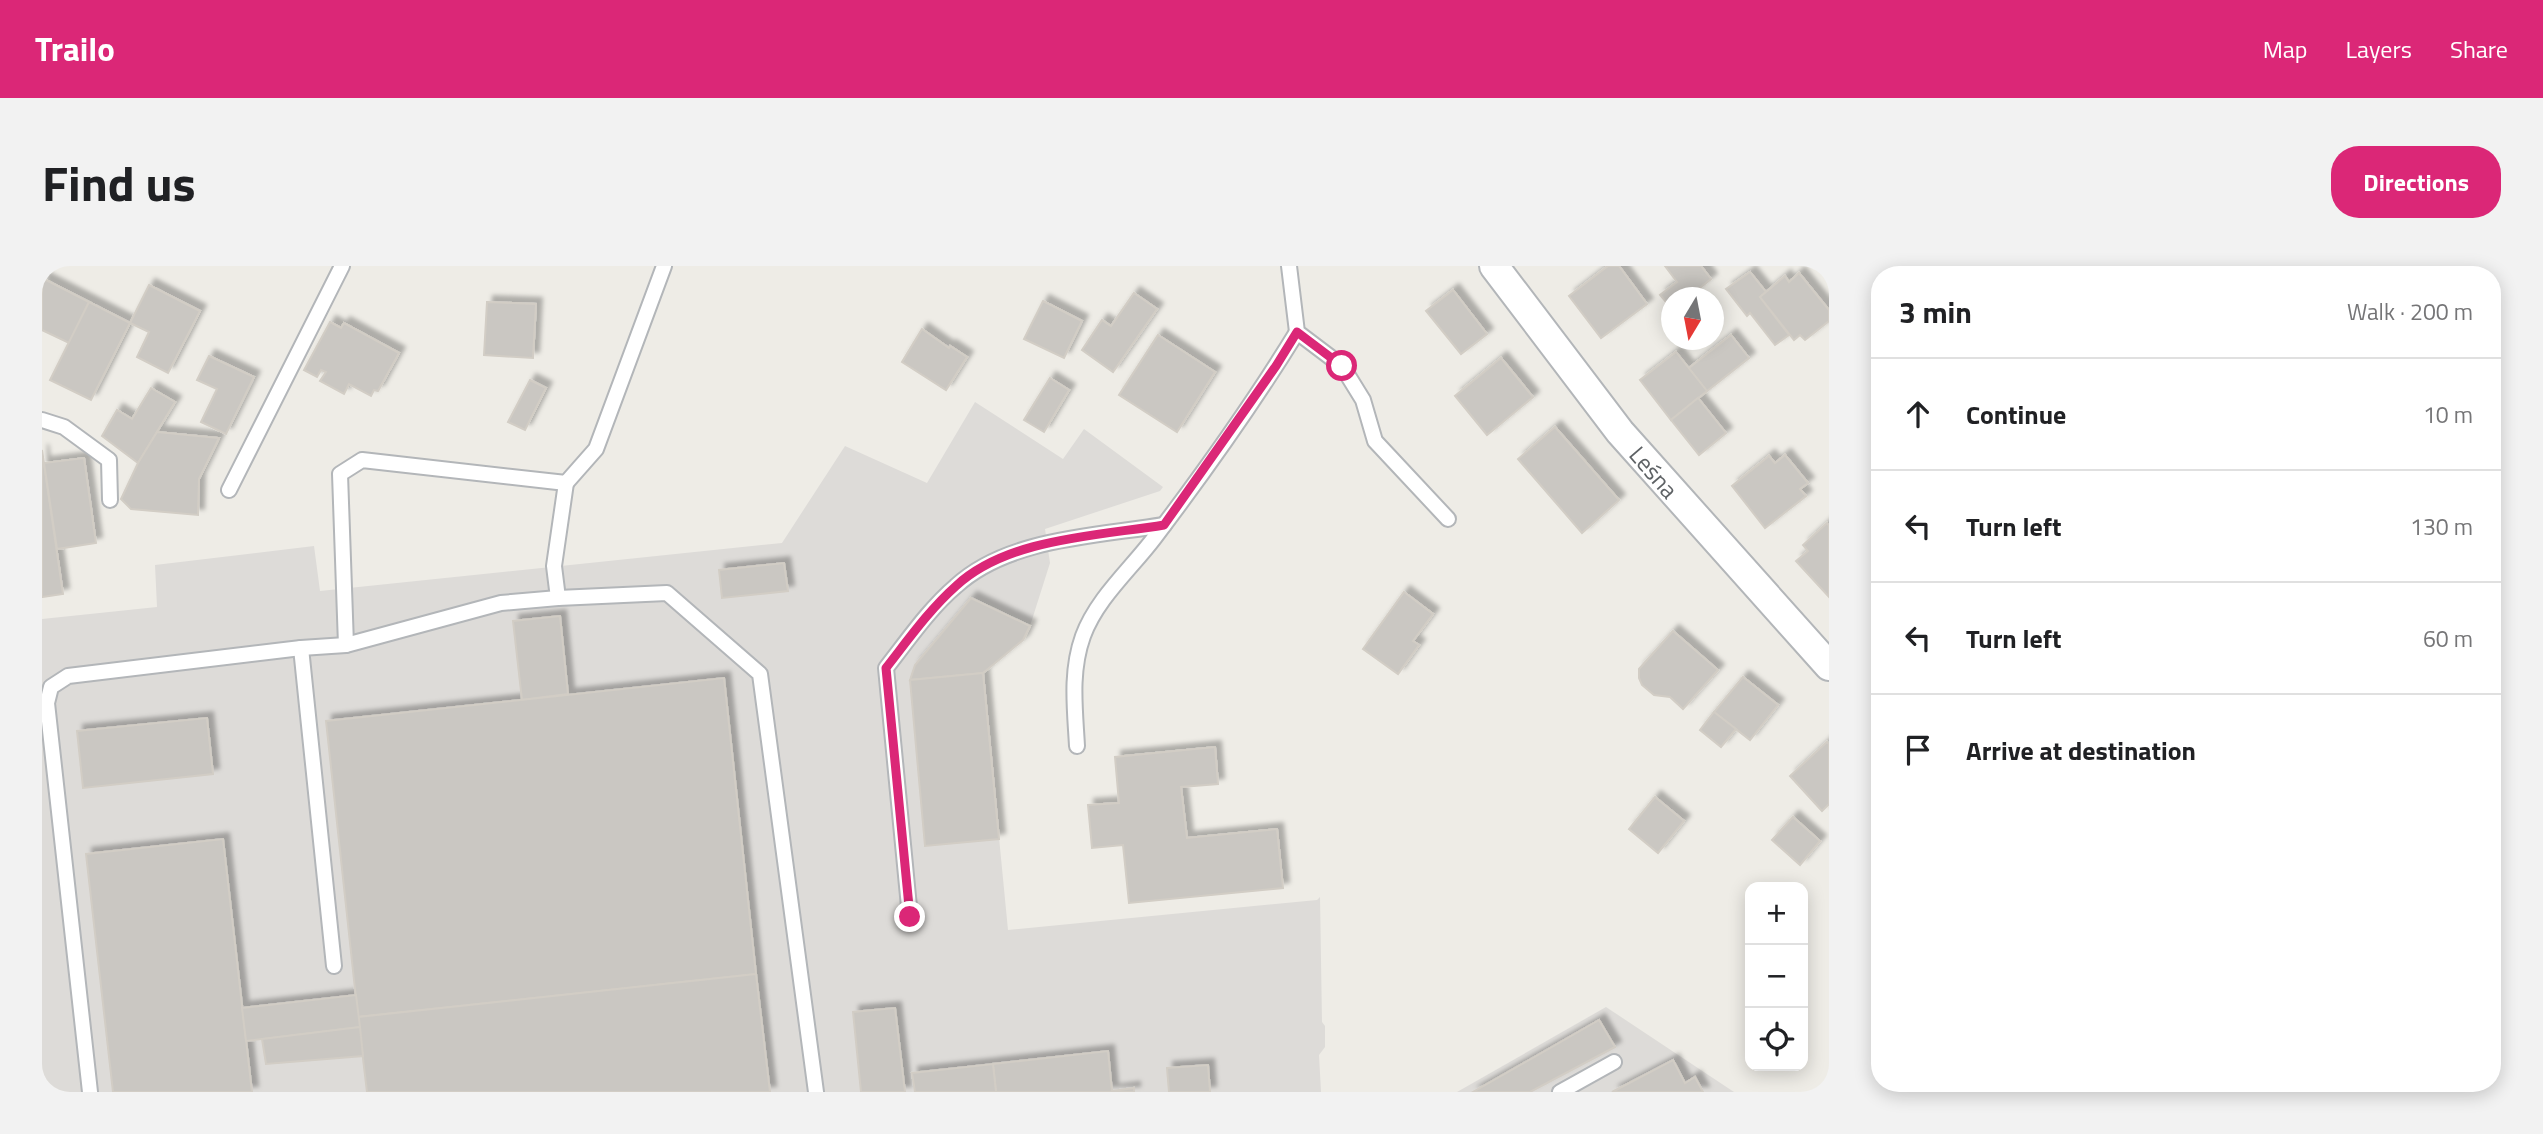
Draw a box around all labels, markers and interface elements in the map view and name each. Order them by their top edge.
text: Trailo [35,24,115,74]
text: Map [2263,31,2308,67]
text: Layers [2346,31,2412,67]
text: Share [2450,31,2508,67]
text: Find us [42,145,196,220]
button: Directions [2331,146,2501,218]
north arrow [1661,287,1724,350]
text: 3 min [1899,289,1972,335]
text: Walk · 200 m [2347,294,2473,329]
route start [1326,350,1357,381]
icon: ahead [1899,395,1937,433]
text: Continue [1966,395,2066,434]
text: 10 m [2423,397,2473,432]
street label: Leśna [1621,438,1687,506]
icon: left [1899,507,1937,545]
text: Turn left [1966,507,2061,546]
text: 130 m [2410,509,2473,544]
icon: left [1899,619,1937,657]
text: Turn left [1966,619,2061,658]
text: 60 m [2423,621,2473,656]
icon: arrive [1899,731,1937,769]
text: Arrive at destination [1966,731,2196,770]
map controls [1745,882,1808,1071]
button: + [1745,882,1808,945]
route end [894,901,925,932]
button: − [1745,945,1808,1008]
button: locate [1745,1008,1808,1071]

